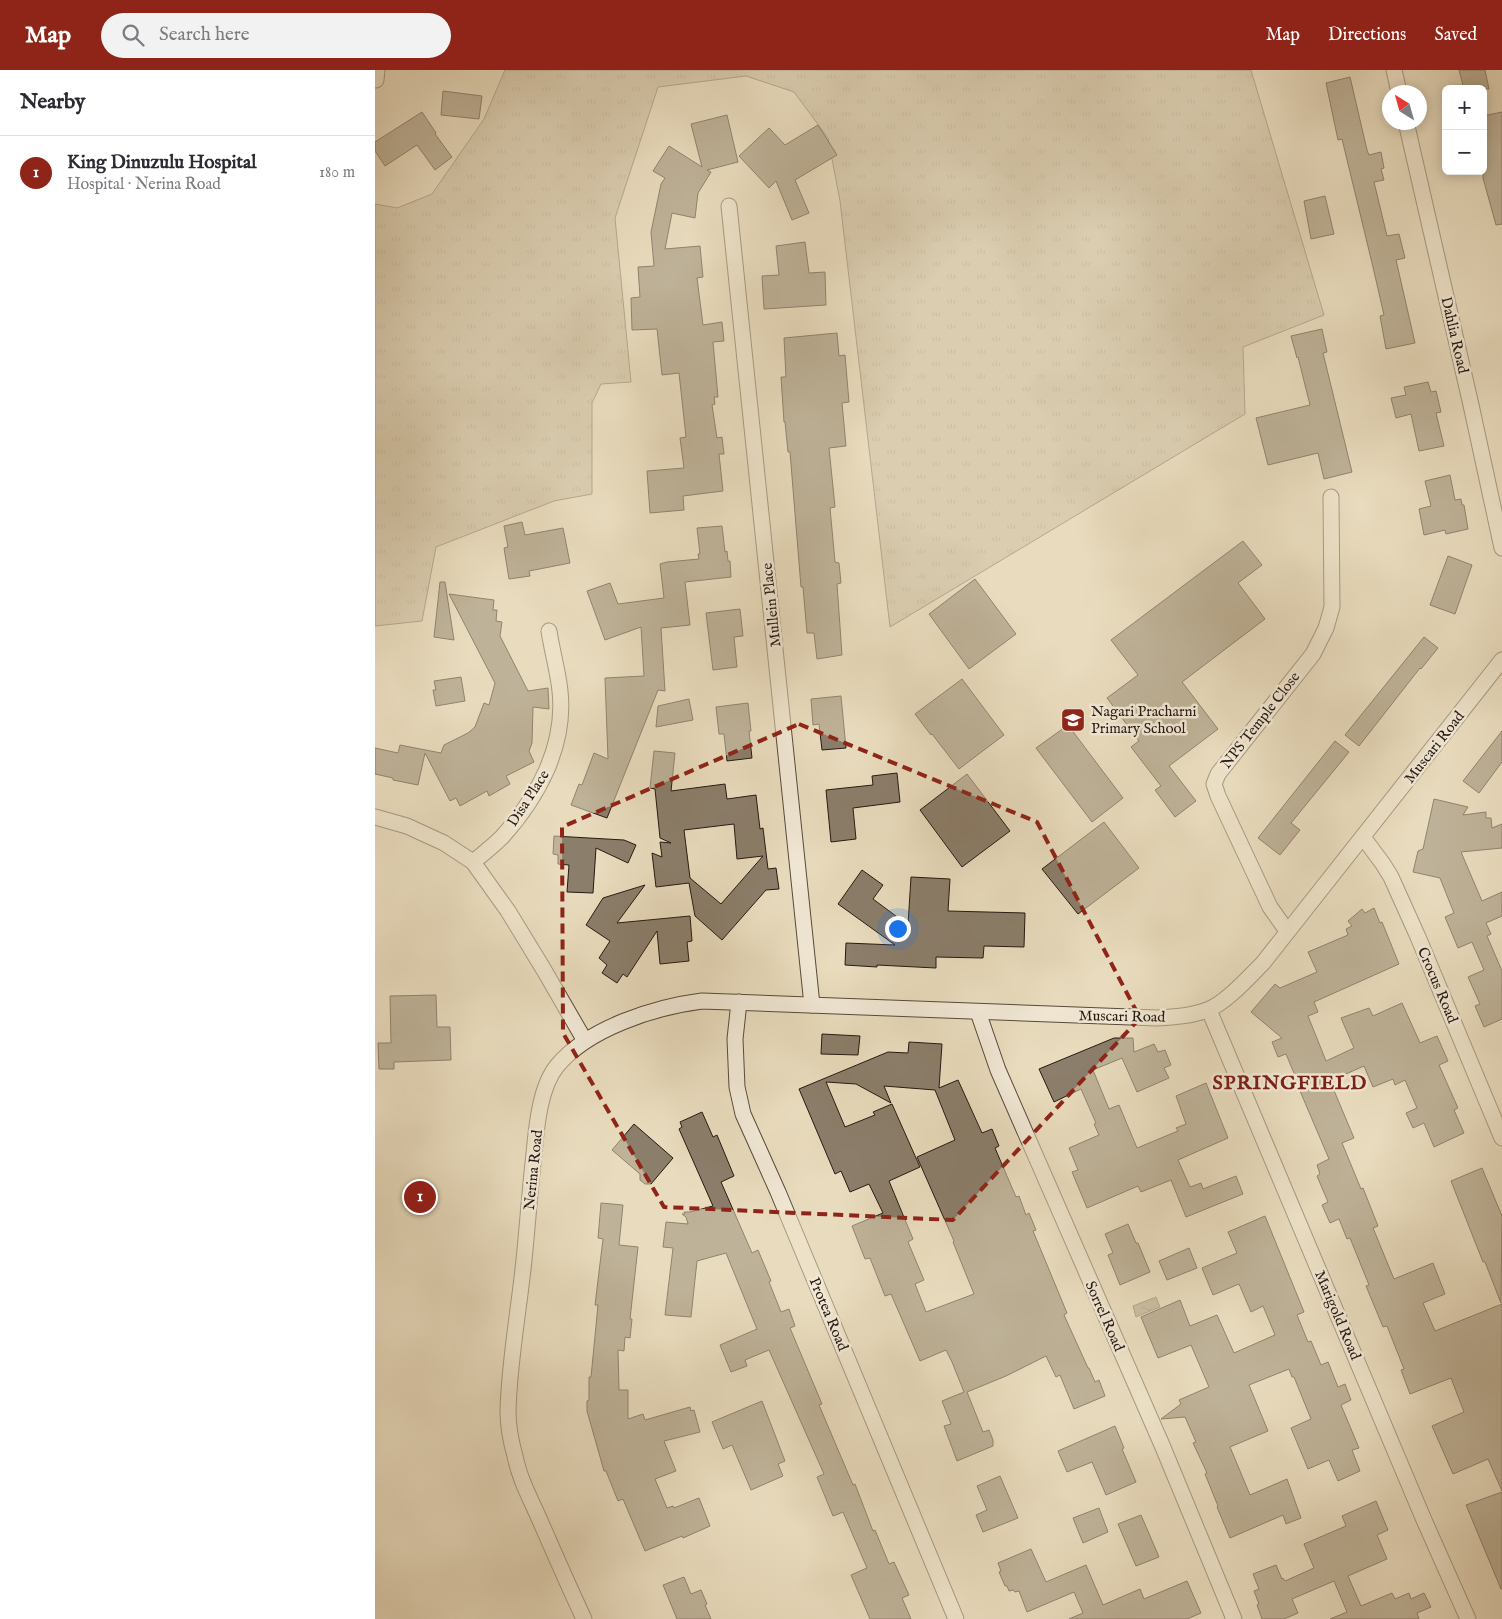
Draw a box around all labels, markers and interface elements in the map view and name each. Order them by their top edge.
search box [101,13,451,58]
text: Map [25,20,71,51]
icon: search [119,21,147,49]
text: Search here [159,23,250,47]
text: Map [1266,24,1300,47]
text: Directions [1328,24,1406,47]
text: Saved [1434,24,1477,47]
north arrow [1382,85,1427,130]
map controls [1442,85,1487,175]
button: + [1442,85,1487,130]
text: Nearby [20,89,85,116]
button: − [1442,130,1487,175]
text: King Dinuzulu Hospital [67,151,256,175]
text: 1 [33,163,39,183]
text: 180 m [319,163,355,183]
text: Hospital · Nerina Road [67,175,221,195]
street label: Dahlia Road [1436,295,1473,376]
street label: Mullein Place [758,562,785,648]
street label: NPS Temple Close [1217,668,1304,773]
place label: Nagari Pracharni Primary School [1091,702,1197,738]
school or university icon: Nagari Pracharni Primary School [1060,707,1086,733]
street label: Muscari Road [1400,707,1469,787]
street label: Disa Place [503,766,554,830]
your location [885,916,911,942]
street label: Crocus Road [1413,944,1462,1027]
street label: Muscari Road [1079,1006,1166,1027]
district label: SPRINGFIELD [1213,1071,1367,1096]
street label: Nerina Road [520,1128,547,1211]
pin: 1 [404,1178,436,1216]
street label: Marigold Road [1310,1268,1365,1364]
street label: Protea Road [805,1275,853,1355]
street label: Sorrel Road [1081,1278,1129,1355]

